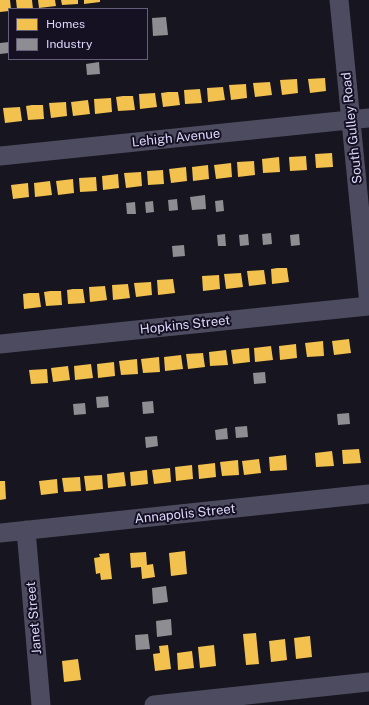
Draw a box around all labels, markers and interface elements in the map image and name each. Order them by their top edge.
legend [8,8,148,60]
text: Homes [46,17,85,31]
text: Industry [46,37,92,51]
street label: South Gulley Road [338,71,366,185]
street label: Lehigh Avenue [131,126,221,150]
street label: Hopkins Street [139,313,231,337]
street label: Annapolis Street [134,501,236,527]
street label: Janet Street [23,581,45,655]

